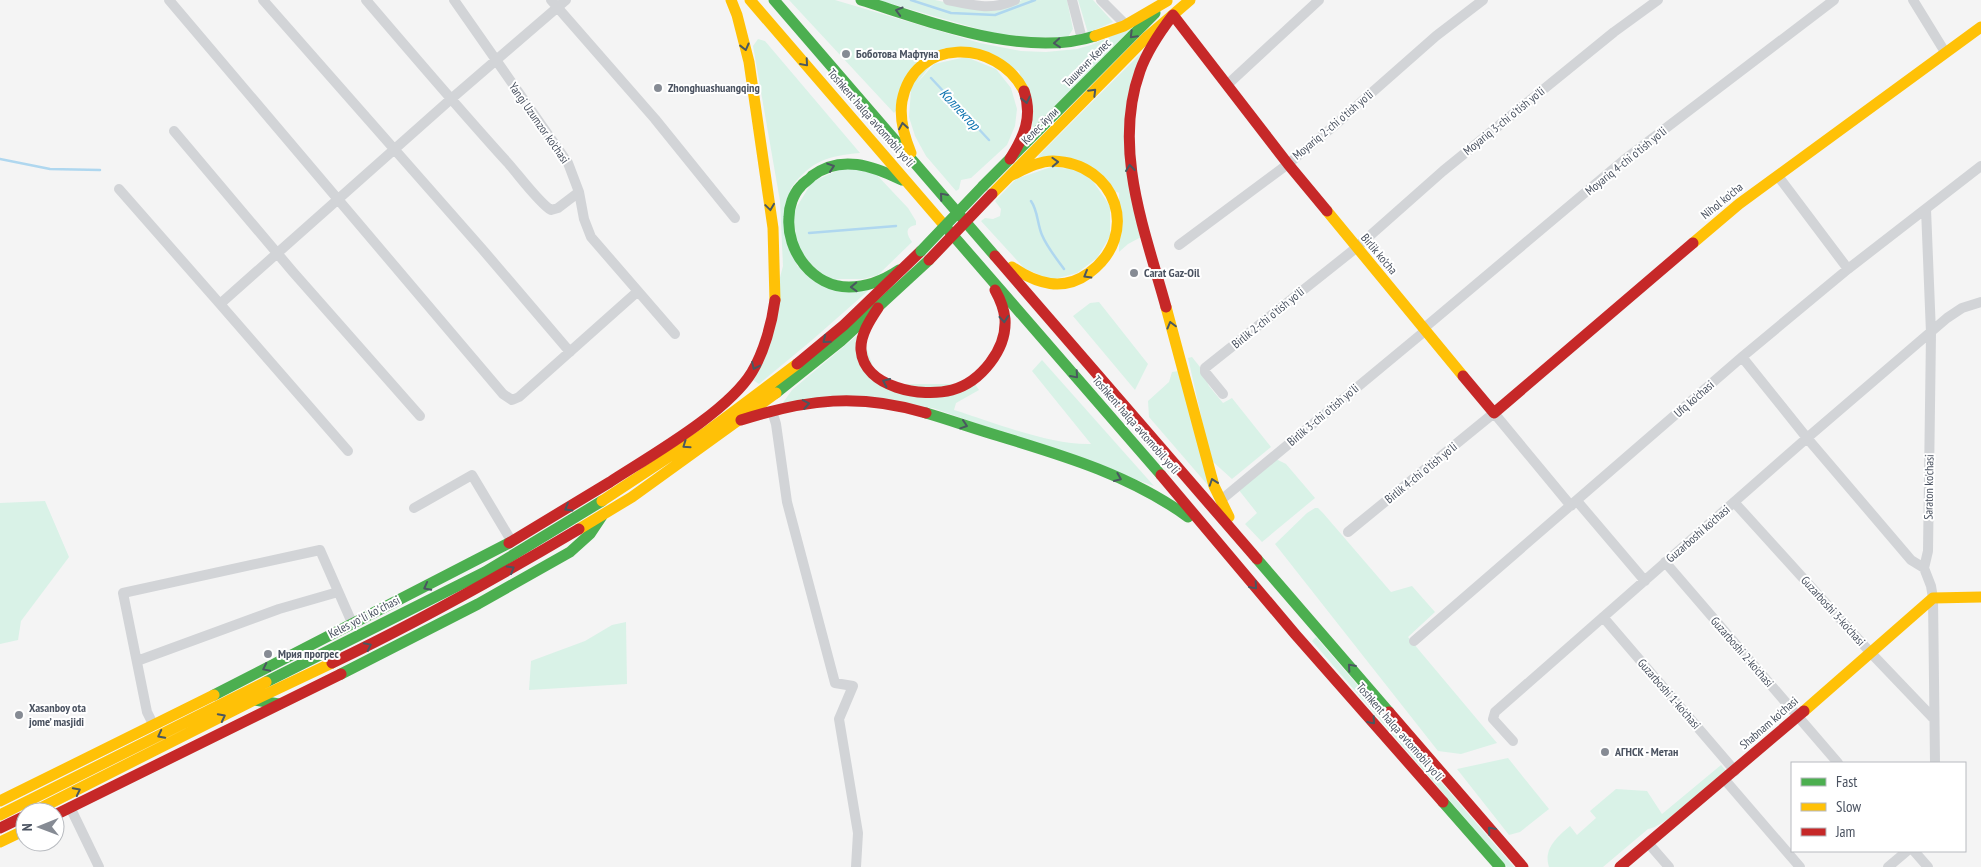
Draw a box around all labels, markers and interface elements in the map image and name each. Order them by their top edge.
one-way arrow [895,7,904,17]
one-way arrow [1129,30,1138,39]
street label: Ташкент-Келес [1059,35,1114,90]
one-way arrow [1053,37,1061,48]
one-way arrow [739,42,750,51]
place label: Боботова Мафтуна [856,46,938,61]
marker: Боботова Мафтуна [840,48,852,60]
one-way arrow [799,58,808,67]
street label: Toshkent halqa avtomobil yo'li [825,65,918,170]
street label: Yangi Uzumzor ko'chasi [506,79,573,166]
place label: Zhonghuashuangqing [668,80,760,95]
marker: Zhonghuashuangqing [652,82,664,94]
street label: Moyariq 3-chi o'tish yo'li [1460,83,1547,158]
water label: Коллектор [936,84,985,135]
street label: Moyariq 2-chi o'tish yo'li [1289,87,1376,163]
one-way arrow [1087,89,1096,98]
one-way arrow [1020,96,1031,104]
street label: Келес йули [1018,104,1061,147]
one-way arrow [899,122,909,130]
street label: Moyariq 4-chi o'tish yo'li [1582,123,1669,198]
one-way arrow [1052,156,1060,167]
one-way arrow [826,163,835,173]
one-way arrow [1126,164,1136,172]
street label: Nihol ko'cha [1698,179,1746,222]
one-way arrow [940,193,949,202]
one-way arrow [764,203,775,211]
street label: Birlik ko'cha [1358,230,1401,277]
place label: Carat Gaz-Oil [1144,265,1200,280]
marker: Carat Gaz-Oil [1128,267,1140,279]
one-way arrow [1084,268,1093,278]
one-way arrow [850,281,858,292]
street label: Birlik 2-chi o'tish yo'li [1228,284,1307,351]
one-way arrow [999,315,1010,323]
one-way arrow [1166,322,1176,330]
one-way arrow [823,335,832,343]
one-way arrow [751,361,762,370]
one-way arrow [1069,369,1077,378]
street label: Toshkent halqa avtomobil yo'li [1090,372,1183,477]
street label: Ufq ko'chasi [1671,377,1717,420]
one-way arrow [882,378,891,389]
street label: Birlik 3-chi o'tish yo'li [1284,380,1361,449]
one-way arrow [801,400,810,410]
one-way arrow [960,420,968,430]
one-way arrow [682,439,692,448]
street label: Birlik 4-chi o'tish yo'li [1381,439,1460,506]
street label: Saraton ko'chasi [1920,454,1937,520]
one-way arrow [1113,471,1122,482]
one-way arrow [1209,478,1219,487]
one-way arrow [565,501,574,511]
street label: Guzarboshi ko'chasi [1663,502,1733,565]
one-way arrow [506,565,515,575]
street label: Guzarboshi 3-ko'chasi [1798,573,1869,649]
one-way arrow [1248,580,1257,589]
one-way arrow [423,581,432,591]
street label: Keles yoʻli koʻchasi [325,592,402,641]
street label: Guzarboshi 2-ko'chasi [1708,613,1777,690]
one-way arrow [363,642,372,652]
place label: Мрия прогрес [278,646,339,661]
marker: Мрия прогрес [262,648,274,660]
street label: Guzarboshi 1-ko'chasi [1635,655,1704,732]
one-way arrow [262,662,271,672]
one-way arrow [1348,664,1357,673]
street label: Toshkent halqa avtomobil yo'li [1354,679,1447,784]
street label: Shabnam ko'chasi [1736,693,1801,752]
place label: Xasanboy ota jome’ masjidi [28,700,86,729]
marker: Xasanboy ota jome’ masjidi [13,709,25,721]
one-way arrow [217,713,226,723]
one-way arrow [1367,716,1376,725]
one-way arrow [158,729,167,739]
place label: АГНСК - Метан [1614,744,1678,759]
marker: АГНСК - Метан [1599,746,1611,758]
legend [1791,762,1966,852]
text: Fast [1836,772,1857,791]
one-way arrow [72,787,81,797]
text: Slow [1836,797,1861,816]
north arrow [15,802,65,852]
text: Jam [1835,822,1855,841]
text: N [18,823,36,831]
one-way arrow [1489,827,1497,836]

